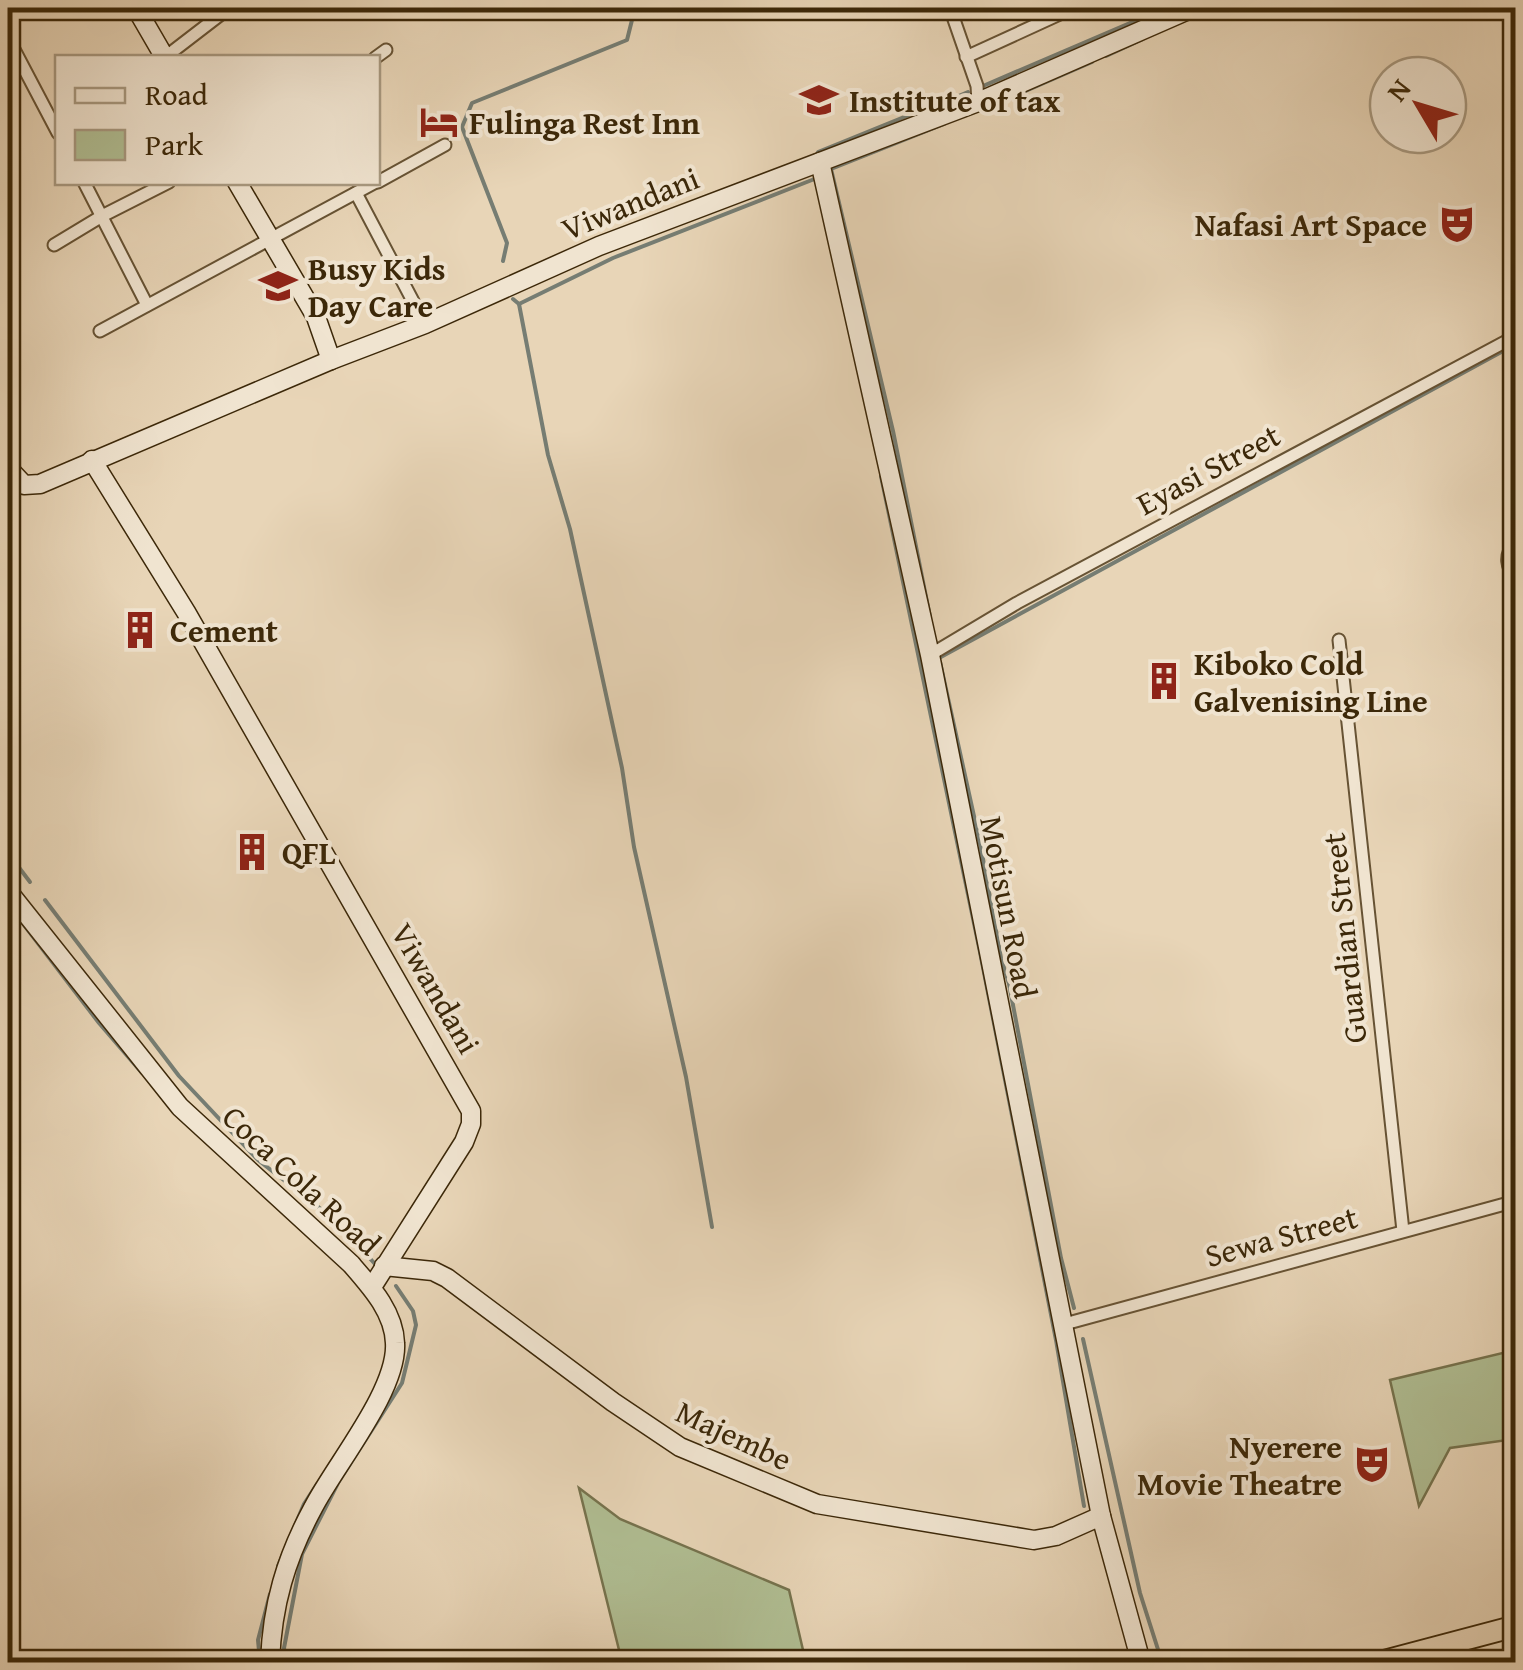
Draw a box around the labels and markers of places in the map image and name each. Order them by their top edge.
place label: Institute of tax [849,77,1061,124]
school or university icon: Institute of tax [798,79,840,121]
place label: Fulinga Rest Inn [469,99,700,146]
hotel icon: Fulinga Rest Inn [418,101,460,143]
place label: Nafasi Art Space [1195,201,1427,248]
theatre icon: Nafasi Art Space [1436,203,1478,245]
place label: Busy Kids Day Care [308,245,446,329]
school or university icon: Busy Kids Day Care [257,265,299,307]
place label: Cement [170,607,278,654]
building icon: Cement [119,609,161,651]
place label: Kiboko Cold Galvenising Line [1194,640,1428,724]
building icon: Kiboko Cold Galvenising Line [1143,660,1185,702]
place label: QFL [282,829,336,876]
building icon: QFL [231,831,273,873]
place label: Nyerere Movie Theatre [1137,1423,1342,1507]
theatre icon: Nyerere Movie Theatre [1351,1443,1393,1485]

